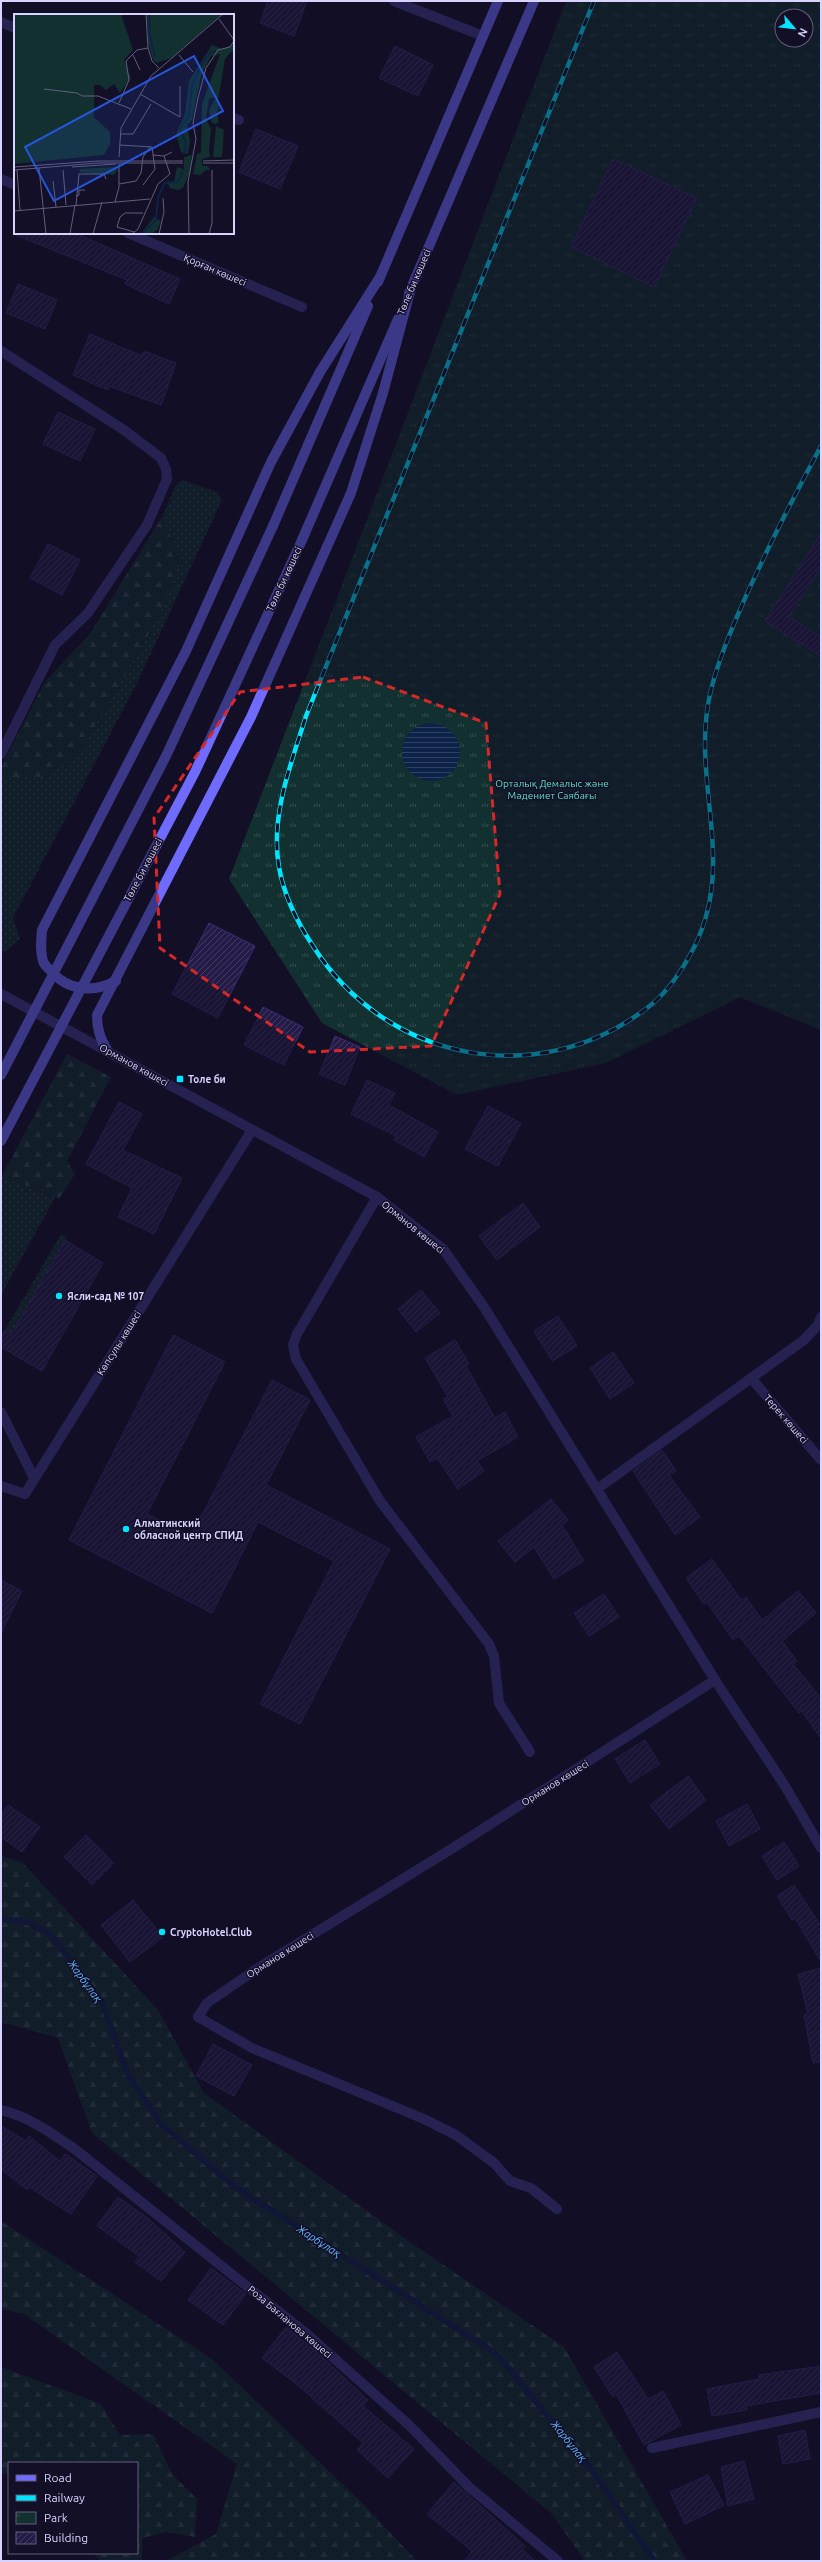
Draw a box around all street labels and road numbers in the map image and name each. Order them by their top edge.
street label: Төле би көшесі [395,248,433,316]
street label: Қорған көшесі [182,252,248,288]
street label: Төле би көшесі [264,545,304,613]
street label: Төле би көшесі [122,836,164,904]
street label: Орманов көшесі [98,1042,170,1088]
street label: Орманов көшесі [380,1198,446,1256]
street label: Көпсулы көшесі [95,1309,143,1377]
street label: Терек көшесі [762,1392,810,1446]
street label: Орманов көшесі [519,1758,591,1808]
street label: Орманов көшесі [244,1930,316,1980]
street label: Роза Бағланова көшесі [246,2284,334,2360]

